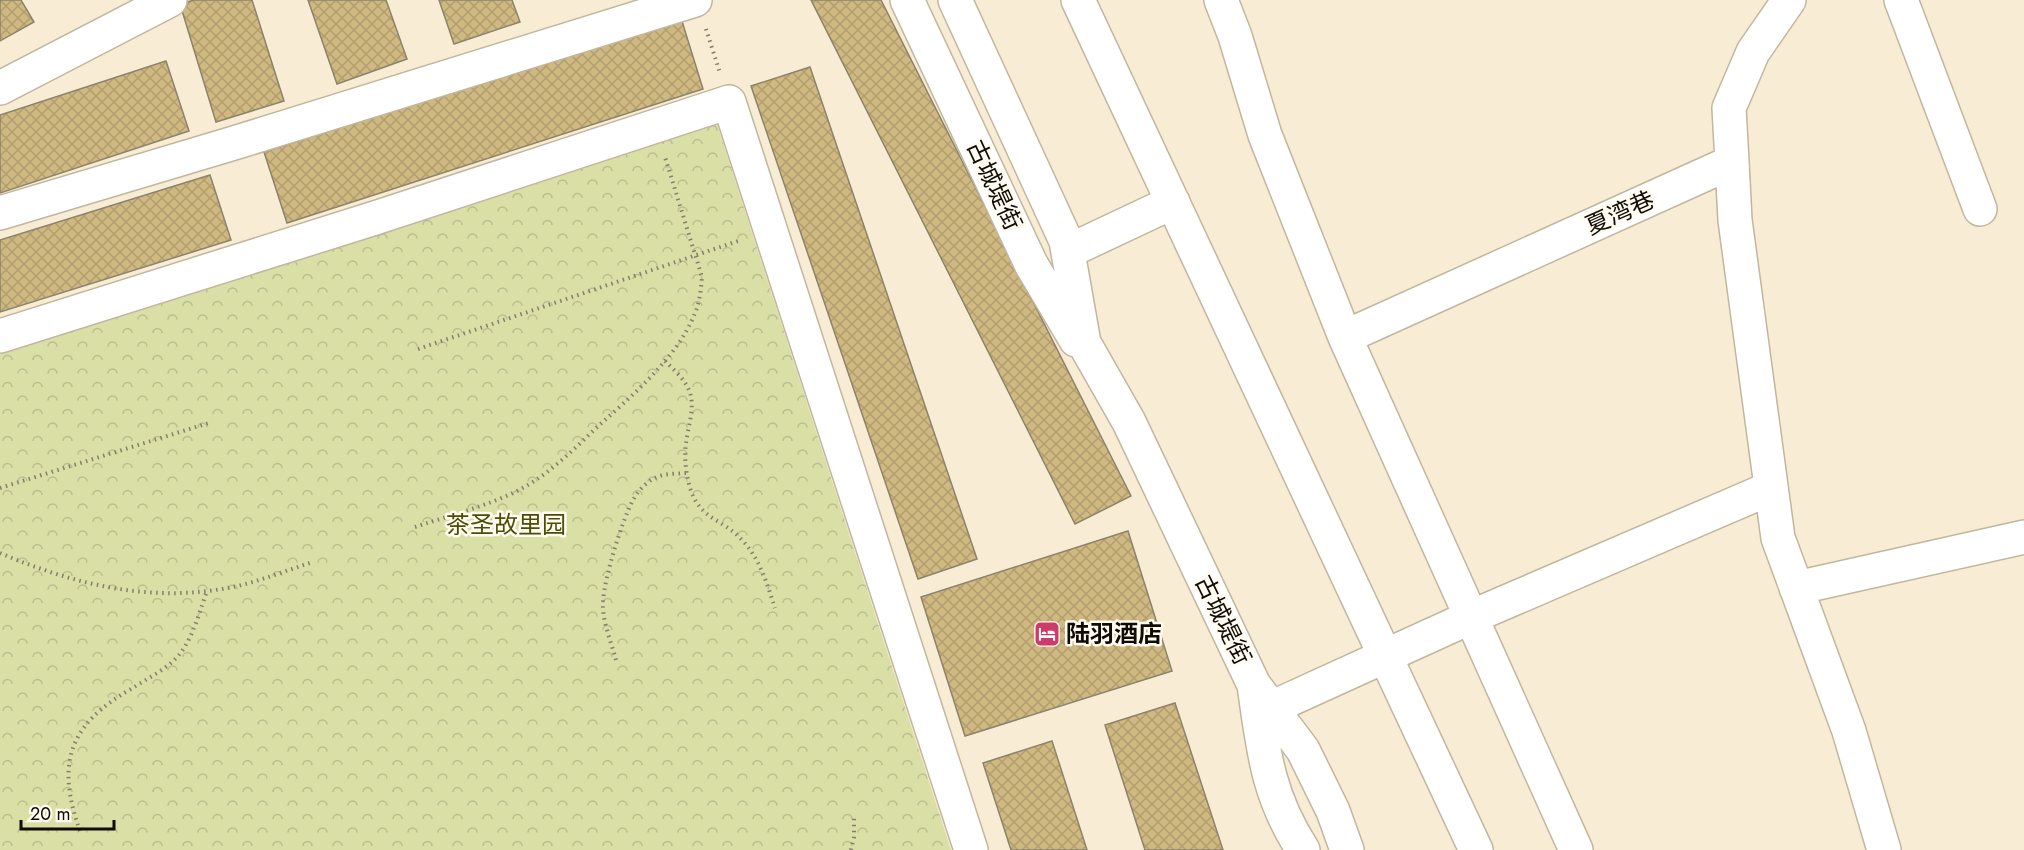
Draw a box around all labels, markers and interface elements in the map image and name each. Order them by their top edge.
street label: 古城堤街 [958,134,1031,236]
street label: 夏湾巷 [1580,182,1660,243]
park label: 茶圣故里园 [446,507,566,542]
street label: 古城堤街 [1187,569,1260,671]
place label: 陆羽酒店 [1066,616,1162,651]
hotel icon: 陆羽酒店 [1032,619,1062,649]
scale bar [21,793,114,831]
text: 20 m [30,801,70,827]

